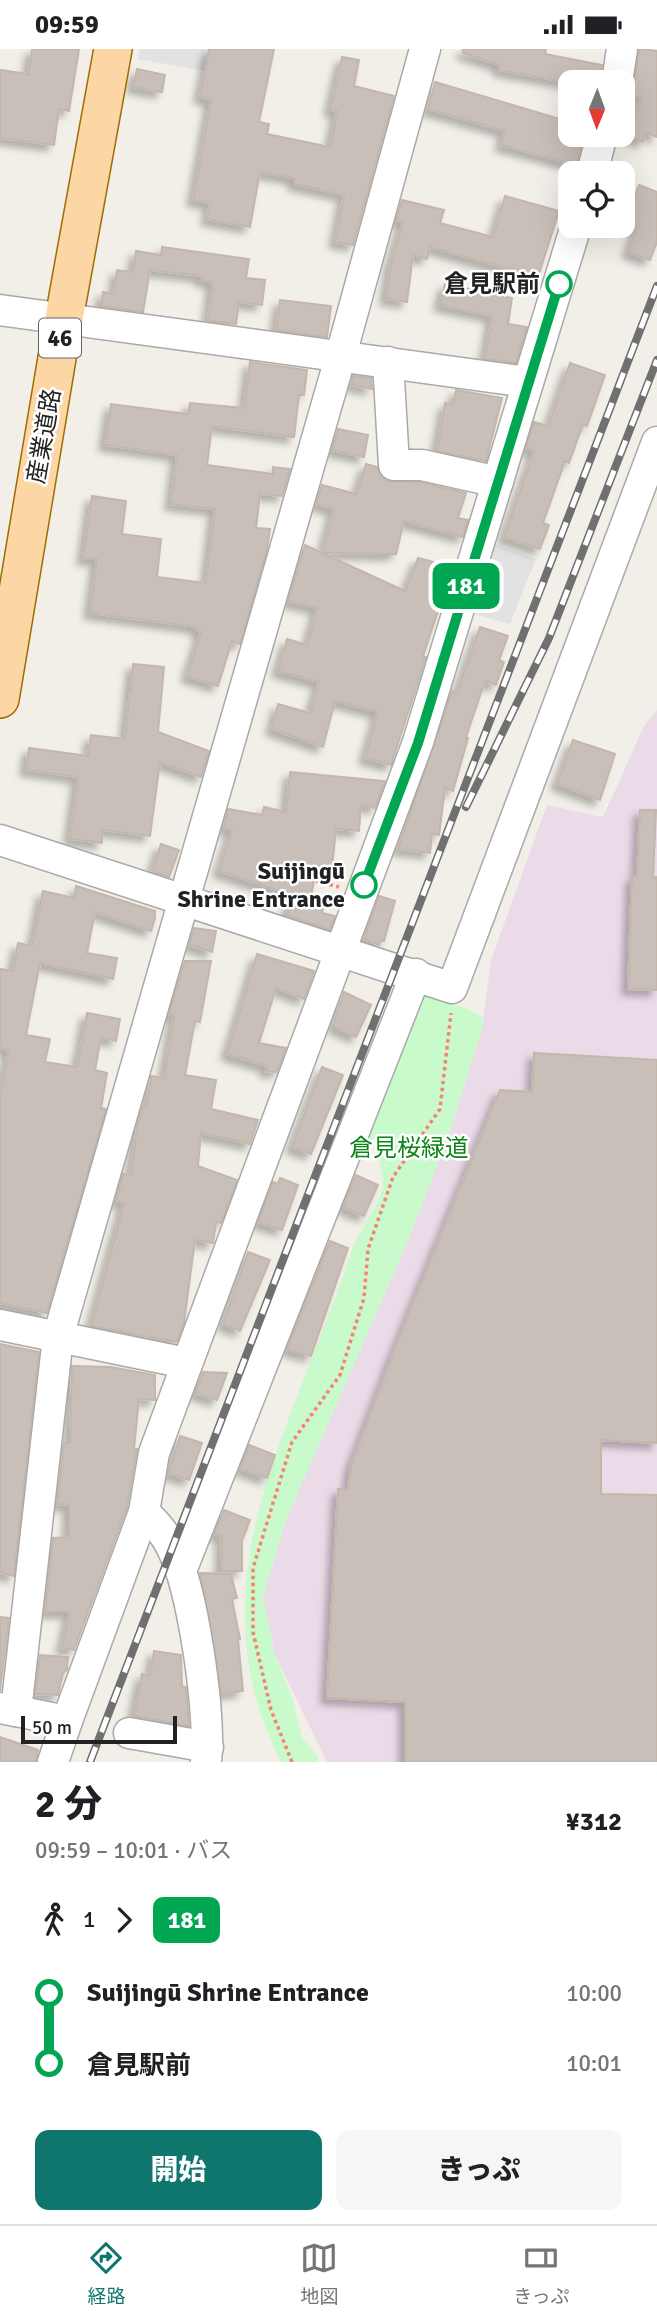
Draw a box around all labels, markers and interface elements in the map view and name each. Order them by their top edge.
text: 09:59 [35,9,99,41]
north arrow [558,70,635,147]
map controls [558,70,635,238]
button: locate [558,161,635,238]
place label: 倉見駅前 [444,269,540,299]
marker: 倉見駅前 [546,271,572,297]
road number: 46 [39,319,81,357]
street label: 産業道路 [21,386,67,486]
line badge: 181 [426,563,506,609]
text: 181 [447,571,485,601]
place label: Suijingū Shrine Entrance [177,856,345,914]
marker: Suijingū Shrine Entrance [351,872,377,898]
park label: 倉見桜緑道 [349,1133,469,1163]
scale bar [21,1713,177,1745]
text: 50 m [32,1716,72,1740]
text: 2 分 [35,1781,102,1828]
text: ¥312 [566,1806,622,1838]
text: 09:59 – 10:01 · バス [35,1836,232,1865]
icon: walk [35,1901,73,1939]
icon: forward [105,1901,143,1939]
text: 1 [83,1905,95,1934]
text: 181 [167,1905,206,1935]
text: Suijingū Shrine Entrance [87,1977,369,2009]
text: 10:00 [566,1979,622,2008]
text: 10:01 [566,2049,622,2078]
text: 倉見駅前 [87,2050,191,2082]
button: 開始 [35,2130,322,2210]
button: きっぷ [336,2130,622,2210]
tab: 経路 [87,2239,125,2309]
tab: 地図 [300,2239,338,2309]
tab: きっぷ [513,2239,570,2309]

